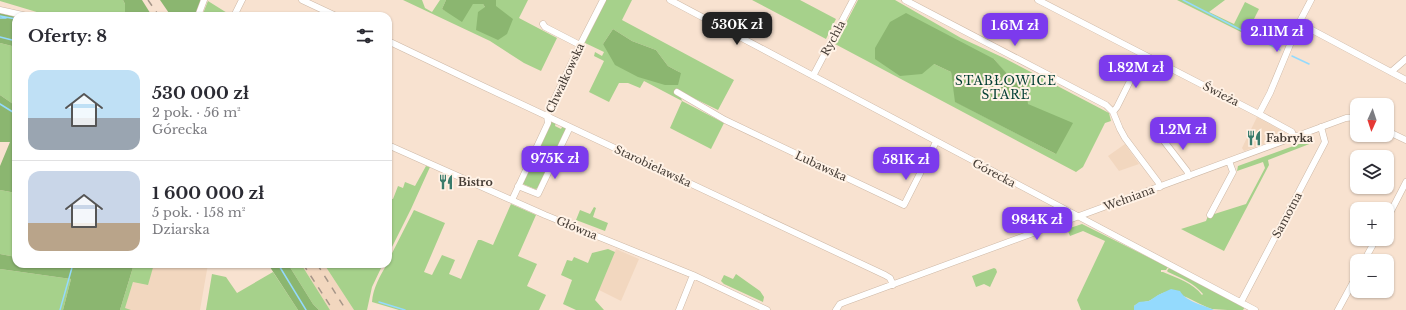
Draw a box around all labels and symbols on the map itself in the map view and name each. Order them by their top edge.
pin: 530K zł [700,12,774,46]
pin: 1.6M zł [978,13,1052,47]
street label: Rychła [818,17,849,58]
pin: 2.11M zł [1236,19,1318,53]
street label: Chwałkowska [543,40,588,115]
pin: 1.82M zł [1095,55,1177,89]
district label: STABŁOWICE STARE [955,73,1057,102]
street label: Świeża [1201,79,1242,109]
north arrow [1350,98,1394,142]
pin: 1.2M zł [1146,117,1220,151]
restaurant icon: Fabryka [1245,129,1263,147]
place label: Fabryka [1266,131,1314,145]
street label: Starobielawska [612,142,695,190]
pin: 975K zł [518,146,592,180]
pin: 581K zł [869,147,943,181]
street label: Lubawska [793,148,850,184]
street label: Górecka [970,156,1019,191]
restaurant icon: Bistro [437,173,455,191]
place label: Bistro [458,175,493,189]
street label: Wełniana [1101,182,1157,214]
street label: Samotna [1269,189,1305,240]
pin: 984K zł [1000,207,1074,241]
street label: Główna [554,213,600,243]

